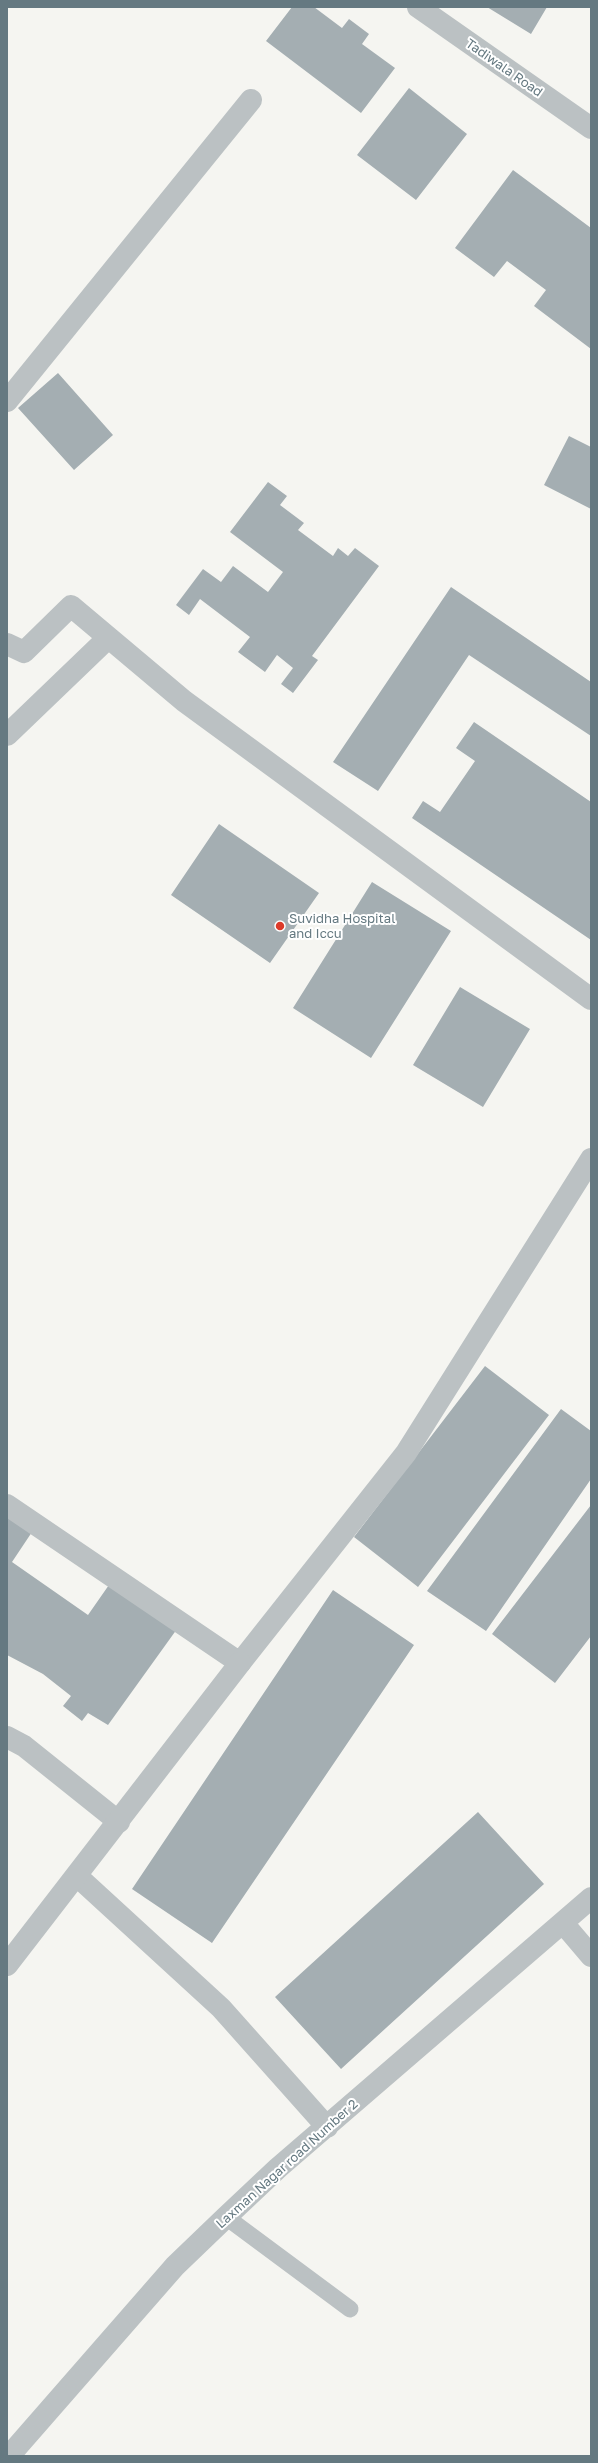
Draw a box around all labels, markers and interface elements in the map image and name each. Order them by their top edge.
street label: Tadiwala Road [463,36,545,100]
place label: Suvidha Hospital and Iccu [289,911,395,942]
marker: Suvidha Hospital and Iccu [274,920,286,932]
street label: Laxman Nagar road Number 2 [213,2096,361,2232]

